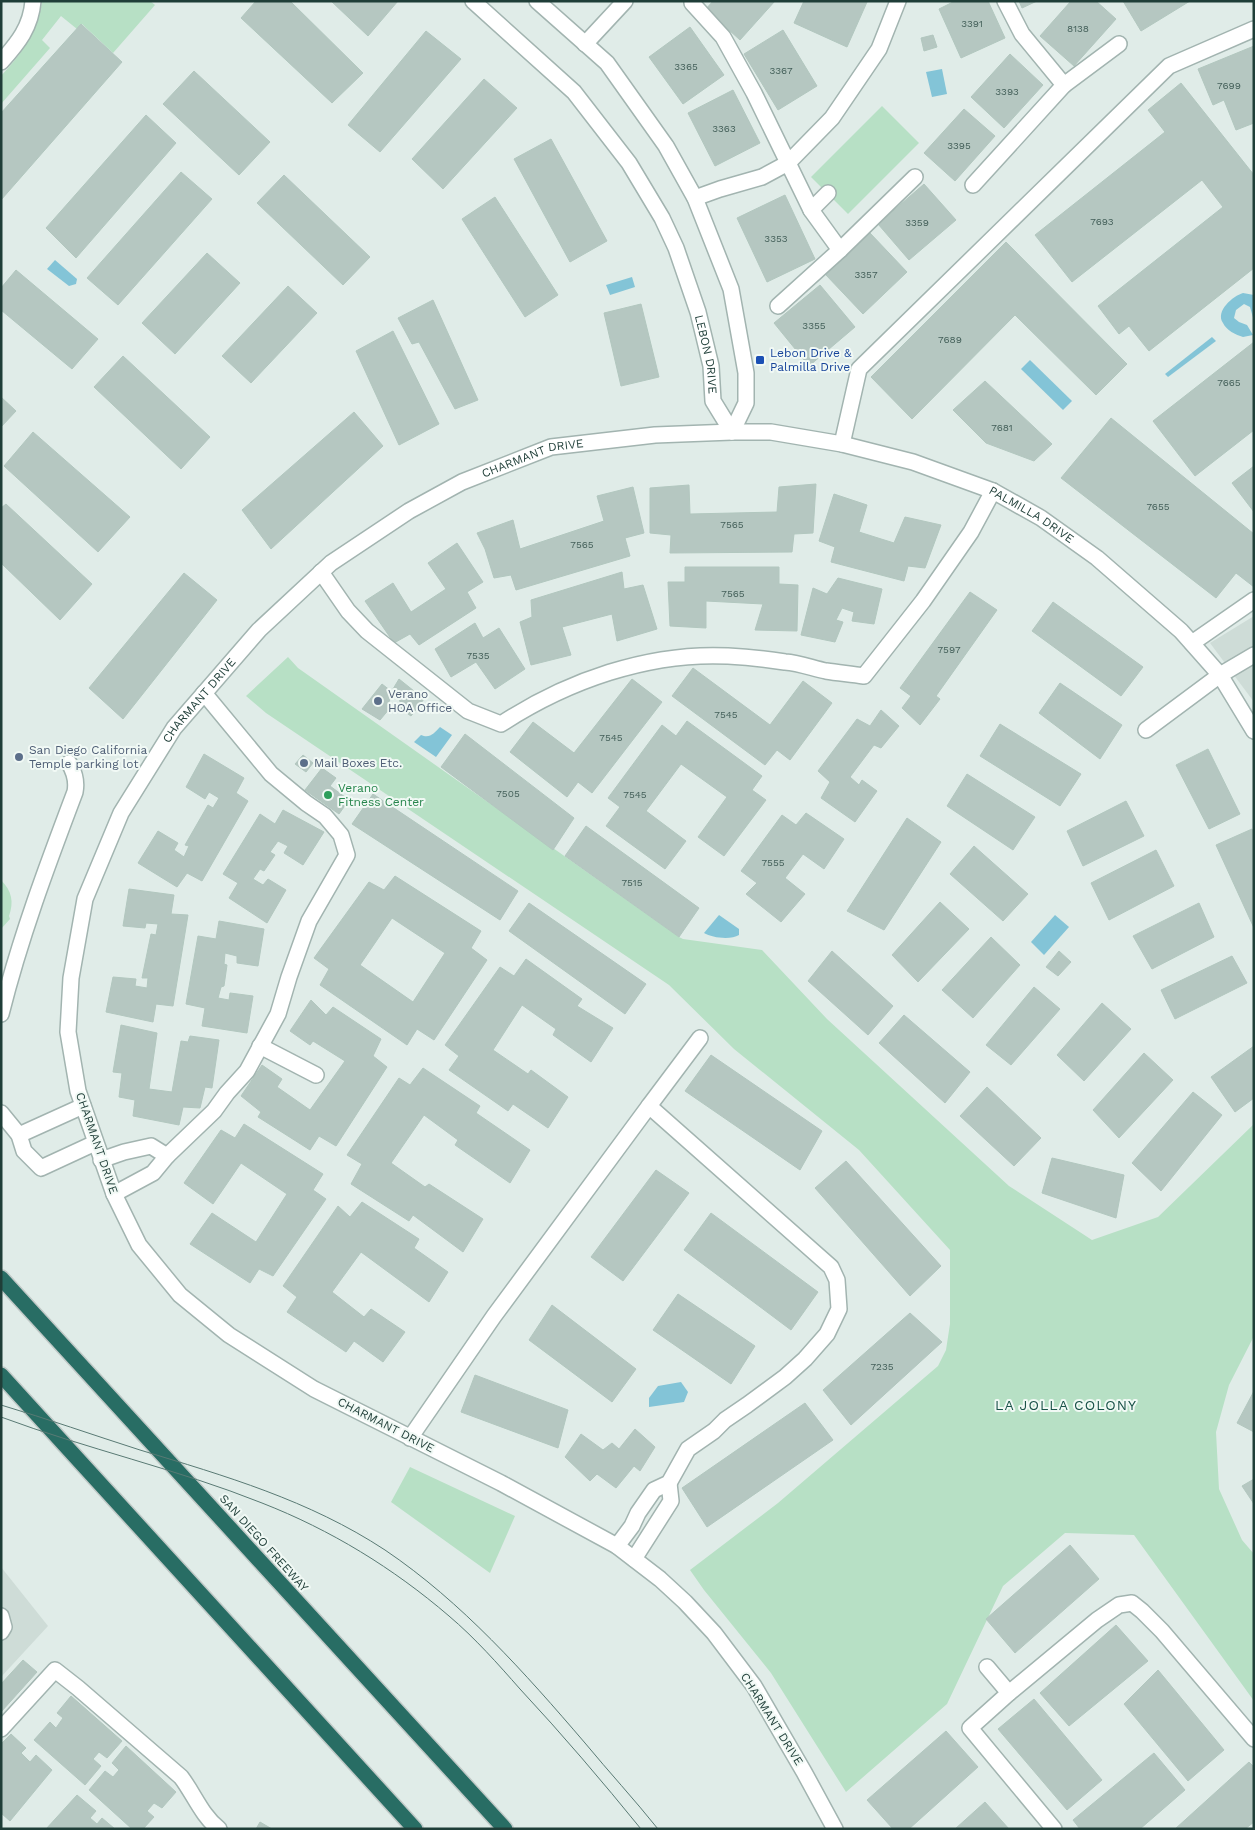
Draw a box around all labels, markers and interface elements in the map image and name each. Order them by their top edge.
house number: 3391 [961,18,983,29]
house number: 8138 [1067,23,1089,34]
house number: 3365 [674,61,698,72]
house number: 3367 [769,65,793,76]
house number: 7699 [1217,80,1241,91]
house number: 3393 [995,86,1019,97]
house number: 3363 [712,123,736,134]
house number: 3395 [947,140,971,151]
house number: 7693 [1090,216,1114,227]
house number: 3359 [905,217,929,228]
house number: 3353 [764,233,788,244]
house number: 3357 [854,269,878,280]
street label: LEBON DRIVE [692,313,720,395]
house number: 3355 [802,320,826,331]
house number: 7689 [938,334,962,345]
place label: Lebon Drive & Palmilla Drive [770,346,852,374]
marker: Lebon Drive & Palmilla Drive [754,354,766,366]
house number: 7665 [1217,377,1241,388]
house number: 7681 [991,422,1013,433]
street label: CHARMANT DRIVE [480,436,585,481]
street label: PALMILLA DRIVE [987,483,1077,546]
house number: 7655 [1146,501,1170,512]
house number: 7565 [720,519,744,530]
house number: 7565 [570,539,594,550]
house number: 7565 [721,588,745,599]
house number: 7597 [937,644,961,655]
house number: 7535 [466,650,490,661]
street label: CHARMANT DRIVE [160,655,239,745]
place label: Verano HOA Office [388,687,452,715]
marker: Verano HOA Office [372,695,384,707]
house number: 7545 [714,709,738,720]
house number: 7545 [599,732,623,743]
place label: San Diego California Temple parking lot [29,743,147,771]
marker: San Diego California Temple parking lot [13,751,25,763]
place label: Mail Boxes Etc. [314,756,402,770]
marker: Mail Boxes Etc. [298,757,310,769]
place label: Verano Fitness Center [338,781,424,809]
house number: 7505 [496,788,520,799]
marker: Verano Fitness Center [322,789,334,801]
house number: 7545 [623,789,647,800]
house number: 7555 [761,857,785,868]
house number: 7515 [621,877,643,888]
street label: CHARMANT DRIVE [73,1090,121,1196]
house number: 7235 [870,1361,894,1372]
street label: CHARMANT DRIVE [335,1395,437,1456]
district label: LA JOLLA COLONY [995,1397,1137,1413]
street label: SAN DIEGO FREEWAY [217,1492,311,1594]
street label: CHARMANT DRIVE [738,1670,806,1768]

